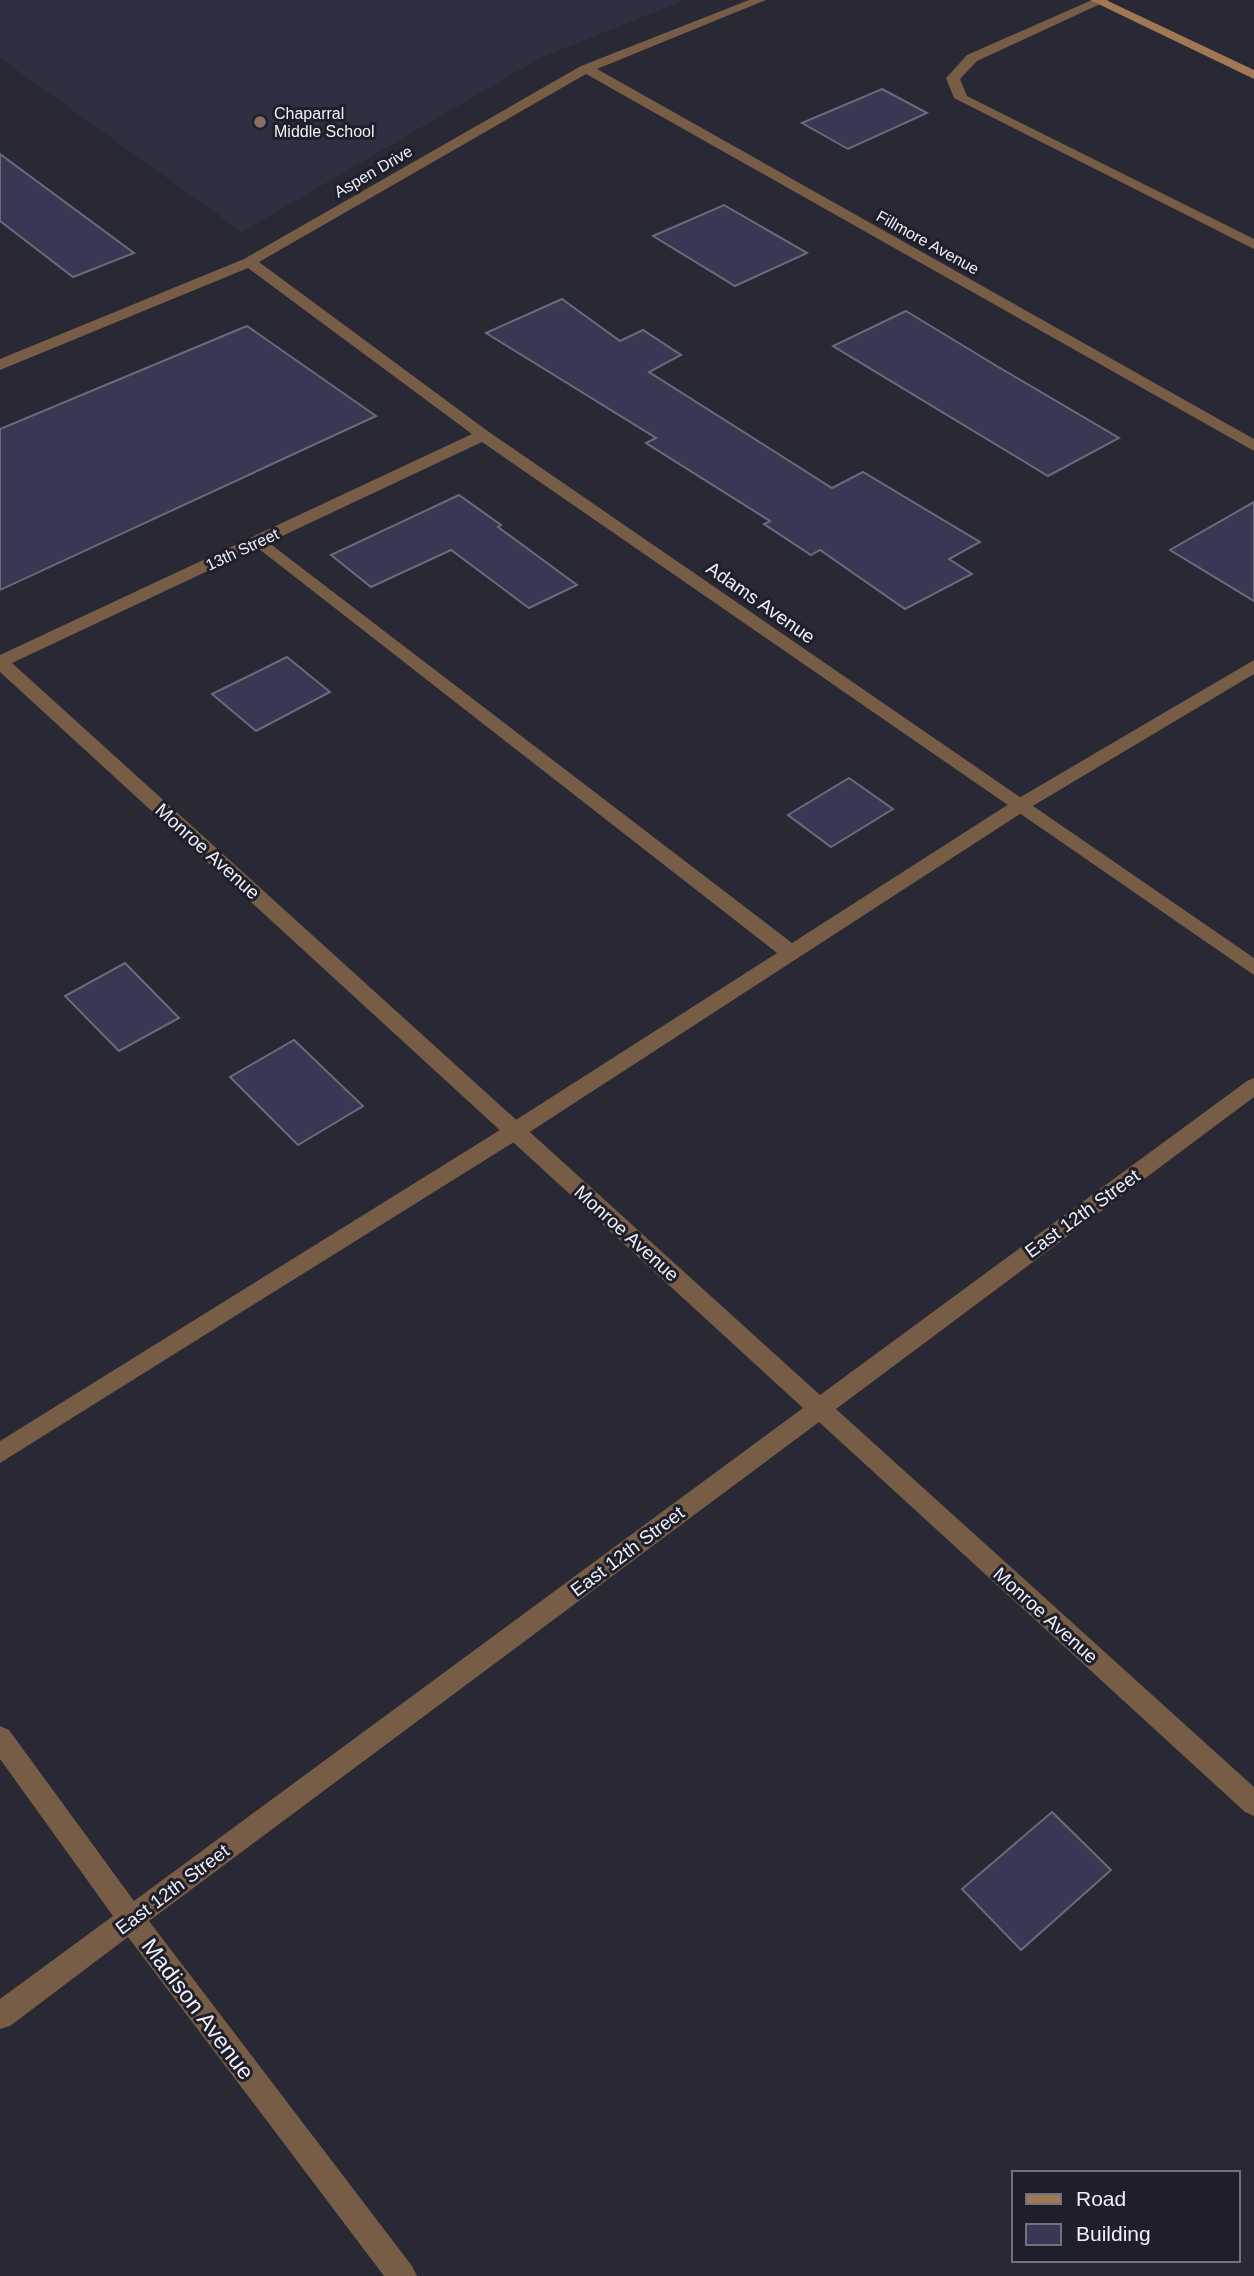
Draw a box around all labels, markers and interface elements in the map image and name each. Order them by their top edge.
place label: Chaparral Middle School [274,105,375,140]
marker: Chaparral Middle School [252,114,268,130]
street label: Aspen Drive [331,142,415,201]
street label: Fillmore Avenue [874,207,982,278]
street label: 13th Street [203,525,282,574]
street label: Adams Avenue [702,557,819,648]
street label: Monroe Avenue [151,799,264,904]
street label: East 12th Street [1021,1164,1144,1262]
street label: Monroe Avenue [570,1181,683,1286]
street label: East 12th Street [567,1502,689,1601]
street label: Monroe Avenue [989,1563,1102,1668]
street label: East 12th Street [112,1840,234,1939]
street label: Madison Avenue [137,1933,259,2085]
legend [1012,2171,1240,2262]
text: Road [1076,2187,1126,2210]
text: Building [1076,2222,1151,2245]

